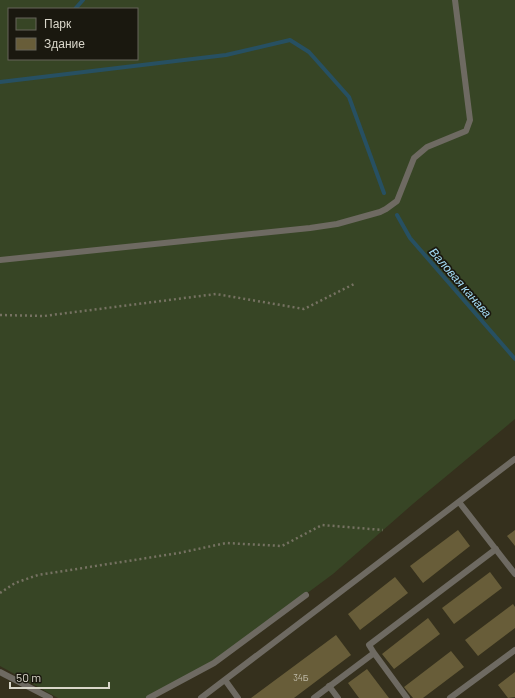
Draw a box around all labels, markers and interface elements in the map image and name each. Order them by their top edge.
legend [8,8,138,60]
text: Парк [44,16,72,31]
text: Здание [44,36,85,51]
water label: Валовая канава [427,244,495,320]
scale bar [10,664,109,690]
text: 50 m [16,670,41,684]
house number: 34Б [293,672,309,683]

